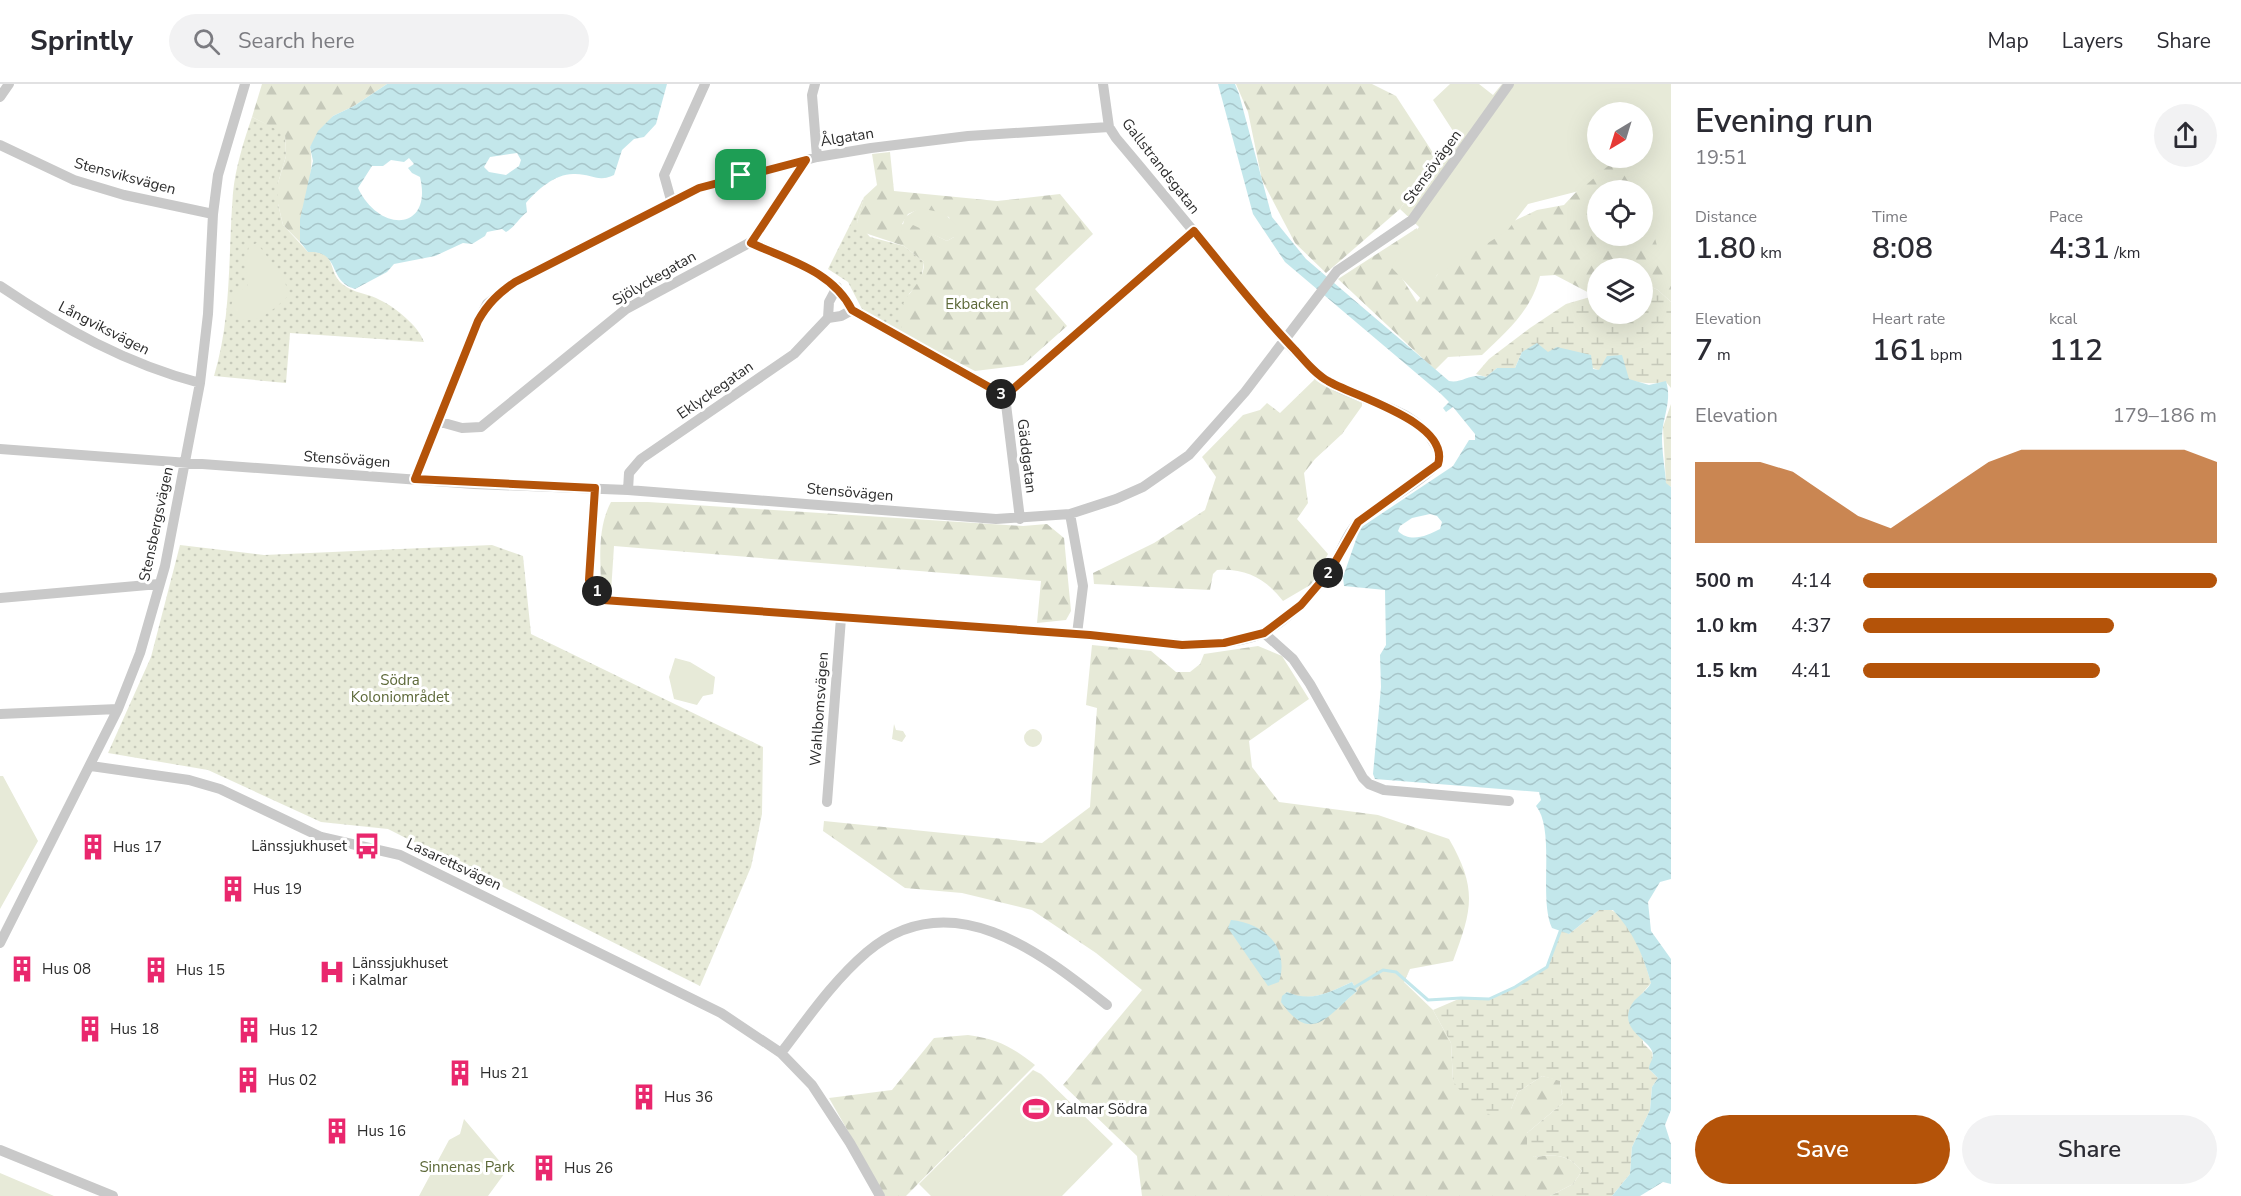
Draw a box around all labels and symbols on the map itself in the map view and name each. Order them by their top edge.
north arrow [1587,102,1653,168]
street label: Gallstrandsgatan [1117,114,1205,218]
street label: Ålgatan [819,122,875,151]
street label: Stensövägen [1398,126,1466,208]
pin [715,149,766,200]
street label: Stensviksvägen [72,153,178,199]
street label: Sjölyckegatan [608,246,700,310]
park label: Ekbacken [945,294,1009,314]
street label: Långviksvägen [55,296,153,360]
street label: Eklyckegatan [673,356,757,424]
pin: 3 [986,379,1016,409]
street label: Gäddgatan [1013,418,1041,494]
street label: Stensövägen [303,446,391,472]
street label: Stensbergsvägen [134,465,178,583]
street label: Stensövägen [806,478,894,506]
pin: 2 [1313,558,1343,588]
pin: 1 [582,576,612,606]
street label: Wahlbomsvägen [805,651,833,767]
park label: Södra Koloniområdet [351,670,450,707]
bus stop icon: Länssjukhuset [352,831,382,861]
building icon: Hus 17 [78,832,108,862]
street label: Lasarettsvägen [403,833,505,895]
place label: Länssjukhuset [251,836,348,856]
place label: Hus 17 [113,837,162,857]
building icon: Hus 19 [218,874,248,904]
place label: Hus 19 [253,879,302,899]
place label: Länssjukhuset i Kalmar [352,953,449,990]
building icon: Hus 08 [7,954,37,984]
building icon: Hus 15 [141,955,171,985]
hospital icon: Länssjukhuset i Kalmar [317,957,347,987]
place label: Hus 08 [42,959,91,979]
place label: Hus 15 [176,960,225,980]
building icon: Hus 18 [75,1014,105,1044]
building icon: Hus 12 [234,1015,264,1045]
place label: Hus 18 [110,1019,159,1039]
place label: Hus 12 [269,1020,318,1040]
building icon: Hus 21 [445,1058,475,1088]
place label: Hus 21 [480,1063,529,1083]
building icon: Hus 02 [233,1065,263,1095]
place label: Hus 02 [268,1070,317,1090]
building icon: Hus 36 [629,1082,659,1112]
place label: Hus 36 [664,1087,713,1107]
sports icon: Kalmar Södra [1021,1094,1051,1124]
place label: Kalmar Södra [1056,1099,1147,1119]
building icon: Hus 16 [322,1116,352,1146]
place label: Hus 16 [357,1121,406,1141]
building icon: Hus 26 [529,1153,559,1183]
park label: Sinnenas Park [419,1157,515,1177]
place label: Hus 26 [564,1158,613,1178]

